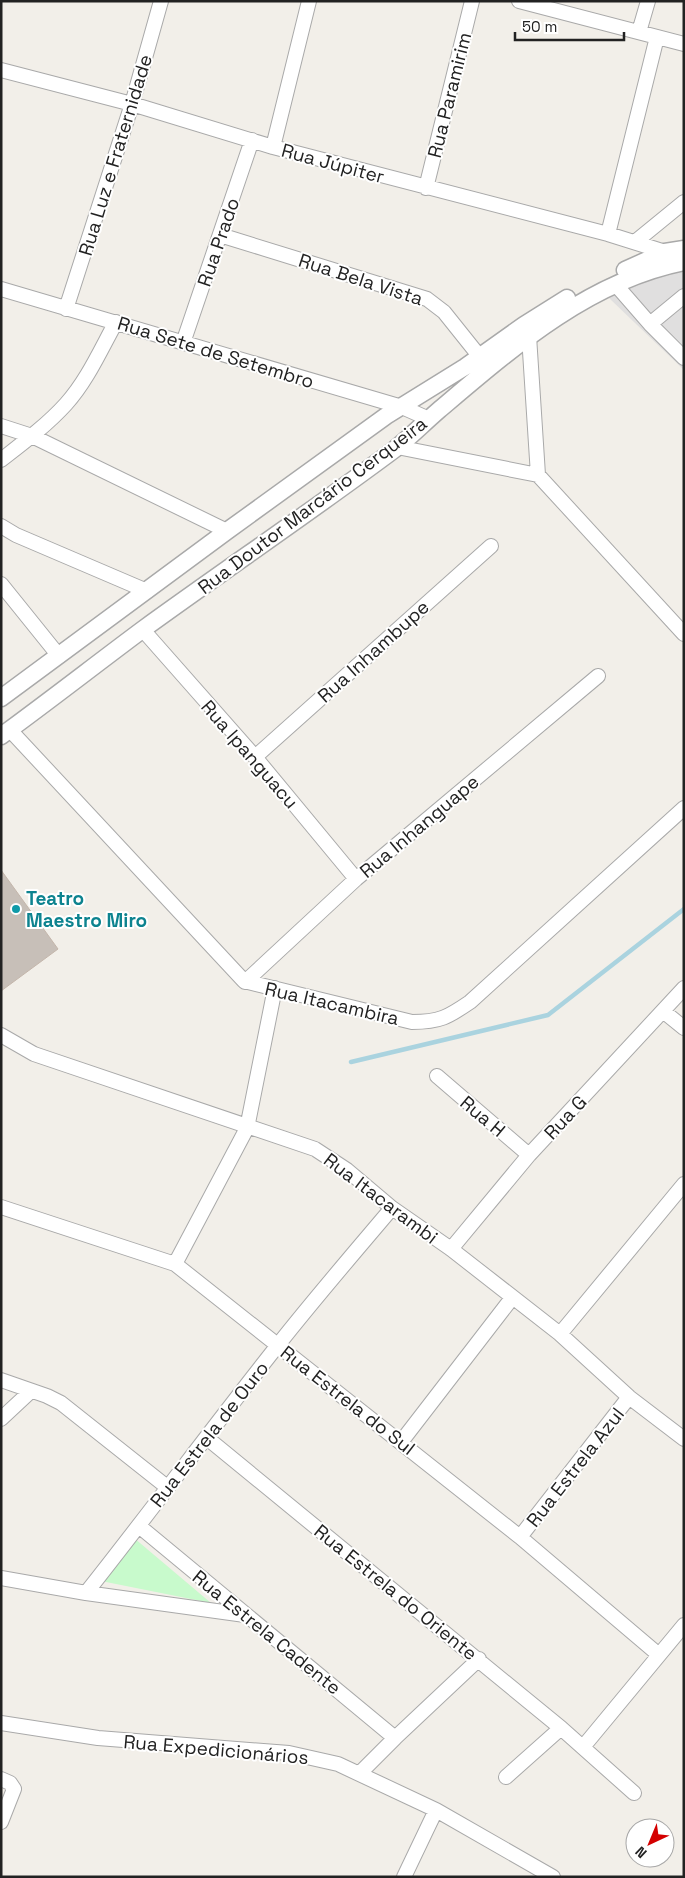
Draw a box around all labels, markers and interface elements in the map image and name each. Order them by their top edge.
scale bar [515,10,624,42]
text: 50 m [522,17,557,36]
street label: Rua Paramirim [422,30,477,160]
street label: Rua Luz e Fraternidade [73,51,158,259]
street label: Rua Júpiter [279,138,387,189]
street label: Rua Prado [192,194,245,290]
street label: Rua Bela Vista [296,248,426,311]
street label: Rua Sete de Setembro [115,311,317,394]
street label: Rua Doutor Marcário Cerqueira [193,411,432,600]
street label: Rua Inhambupe [312,595,434,708]
street label: Rua Ipanguacu [195,695,304,814]
street label: Rua Inhanguape [355,769,484,884]
place label: Teatro Maestro Miro [26,886,147,933]
marker: Teatro Maestro Miro [10,903,22,915]
street label: Rua Itacambira [262,976,401,1031]
street label: Rua H [455,1090,511,1143]
street label: Rua G [539,1090,592,1145]
street label: Rua Itacarambi [319,1147,443,1250]
street label: Rua Estrela do Sul [275,1340,420,1461]
street label: Rua Estrela de Ouro [145,1356,274,1512]
street label: Rua Estrela Azul [521,1402,630,1532]
street label: Rua Estrela do Oriente [309,1519,482,1666]
street label: Rua Estrela Cadente [187,1565,346,1700]
street label: Rua Expedicionários [122,1729,310,1770]
north arrow [625,1818,675,1868]
text: N [631,1843,651,1862]

